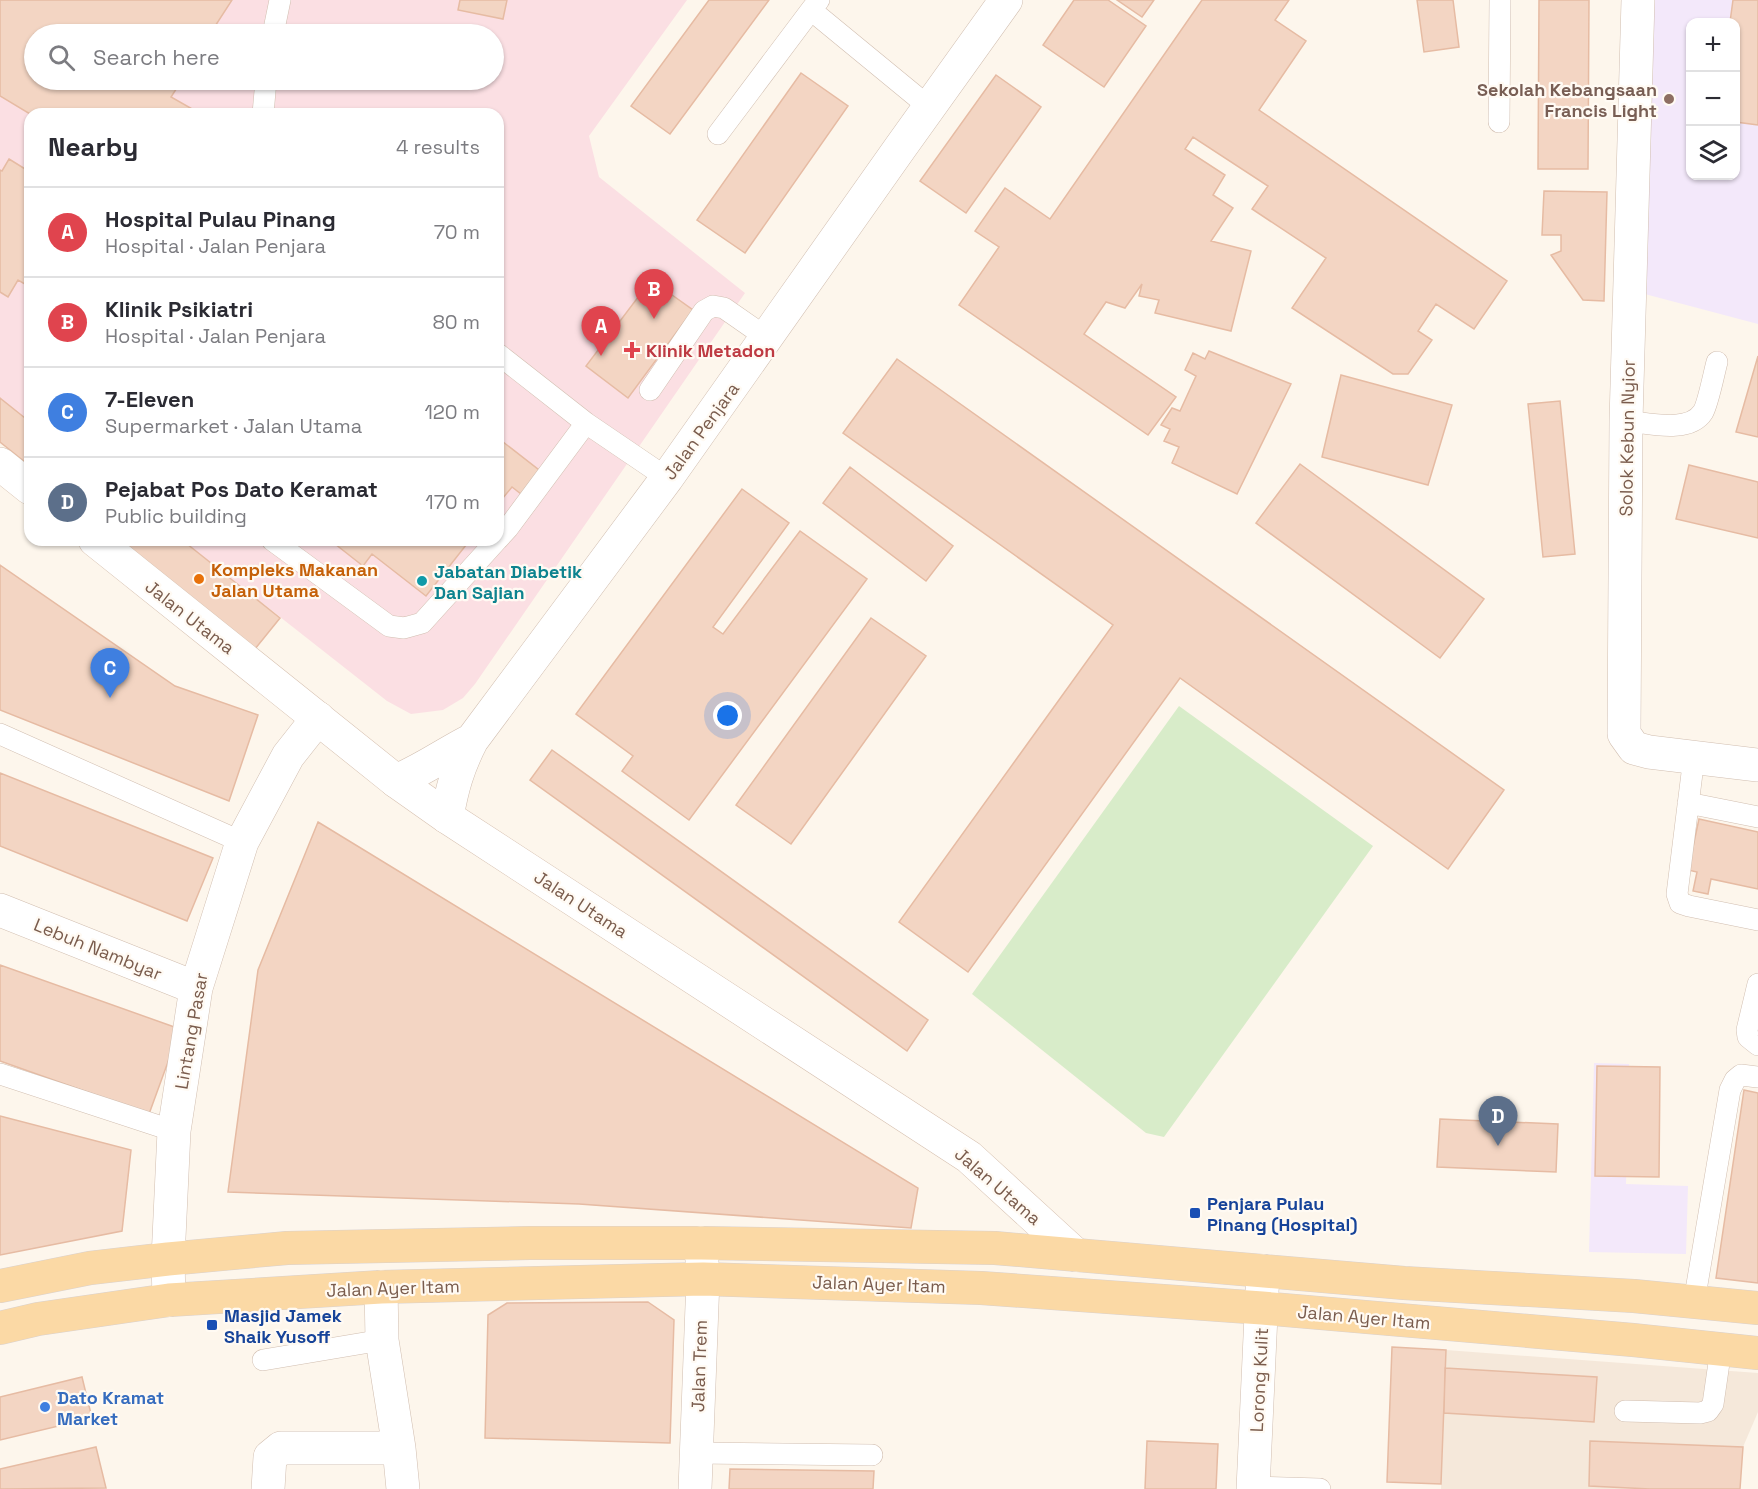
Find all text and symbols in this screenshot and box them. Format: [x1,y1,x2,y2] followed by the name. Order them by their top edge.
[1686,18,1740,180] map controls
[1686,18,1740,72] button: +
[24,24,504,90] search box
[45,41,78,74] icon: search
[93,43,220,71] text: Search here
[1686,72,1740,126] button: −
[1477,78,1657,122] place label: Sekolah Kebangsaan Francis Light
[1662,92,1676,106] marker: Sekolah Kebangsaan Francis Light
[1686,126,1740,180] button: layers
[48,130,138,164] text: Nearby
[396,134,480,160] text: 4 results
[105,205,336,233] text: Hospital Pulau Pinang
[61,219,74,245] text: A
[434,219,480,245] text: 70 m
[105,233,326,259] text: Hospital · Jalan Penjara
[634,270,674,319] pin: B
[105,295,253,323] text: Klinik Psikiatri
[582,306,620,356] pin: A
[61,309,74,335] text: B
[432,309,480,335] text: 80 m
[105,323,326,349] text: Hospital · Jalan Penjara
[646,339,775,362] place label: Klinik Metadon
[623,341,641,359] marker: Klinik Metadon
[1614,359,1640,517] street label: Solok Kebun Nyior
[658,378,744,484] street label: Jalan Penjara
[105,385,194,413] text: 7-Eleven
[61,399,74,425] text: C
[424,399,480,425] text: 120 m
[105,413,362,439] text: Supermarket · Jalan Utama
[105,475,378,503] text: Pejabat Pos Dato Keramat
[61,489,74,515] text: D
[425,489,480,515] text: 170 m
[105,503,247,529] text: Public building
[211,558,378,602] place label: Kompleks Makanan Jalan Utama
[434,560,582,604] place label: Jabatan Diabetik Dan Sajian
[192,572,206,586] marker: Kompleks Makanan Jalan Utama
[415,574,429,588] marker: Jabatan Diabetik Dan Sajian
[141,575,239,659] street label: Jalan Utama
[90,648,130,698] pin: C
[713,701,742,730] your location
[530,865,632,943] street label: Jalan Utama
[31,913,166,985] street label: Lebuh Nambyar
[169,971,213,1091] street label: Lintang Pasar
[1478,1096,1518,1146] pin: D
[950,1142,1046,1230] street label: Jalan Utama
[1207,1192,1357,1236] place label: Penjara Pulau Pinang (Hospital)
[1188,1206,1202,1220] marker: Penjara Pulau Pinang (Hospital)
[812,1270,946,1298] street label: Jalan Ayer Itam
[326,1274,460,1302] street label: Jalan Ayer Itam
[1296,1300,1432,1334] street label: Jalan Ayer Itam
[224,1304,342,1348] place label: Masjid Jamek Shaik Yusoff
[205,1318,219,1332] marker: Masjid Jamek Shaik Yusoff
[686,1319,712,1413] street label: Jalan Trem
[1245,1327,1273,1433] street label: Lorong Kulit
[57,1386,164,1430] place label: Dato Kramat Market
[38,1400,52,1414] marker: Dato Kramat Market

